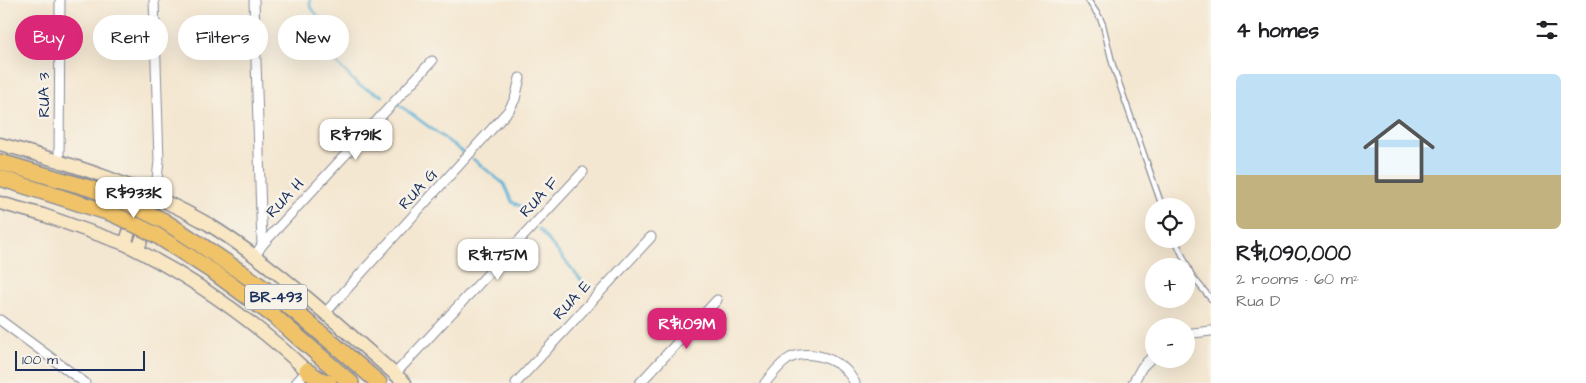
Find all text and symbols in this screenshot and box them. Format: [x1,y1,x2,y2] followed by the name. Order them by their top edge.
[15,15,83,60] chip: Buy
[93,15,168,60] chip: Rent
[178,15,268,60] chip: Filters
[278,15,349,60] chip: New
[1236,16,1319,45] text: 4 homes
[1533,16,1561,44] icon: filters
[33,72,55,118] street label: RUA 3
[1354,106,1444,196] icon: home
[315,119,397,161] pin: R$791K
[331,124,382,146] text: R$791K
[394,164,442,214] street label: RUA G
[515,172,563,222] street label: RUA F
[261,173,309,223] street label: RUA H
[93,176,175,219] pin: R$933K
[106,182,162,204] text: R$933K
[1145,198,1195,368] map controls
[1145,198,1195,248] button: locate
[452,238,544,281] pin: R$1.75M
[1236,239,1351,268] text: R$1,090,000
[468,244,528,266] text: R$1.75M
[1145,258,1195,308] button: +
[1236,268,1359,290] text: 2 rooms · 60 m²
[548,275,596,325] street label: RUA E
[245,284,307,310] road number: BR-493
[1236,290,1280,312] text: Rua D
[641,308,733,350] pin: R$1.09M
[658,313,716,335] text: R$1.09M
[1145,318,1195,368] button: −
[15,348,145,371] scale bar
[22,350,58,370] text: 100 m

